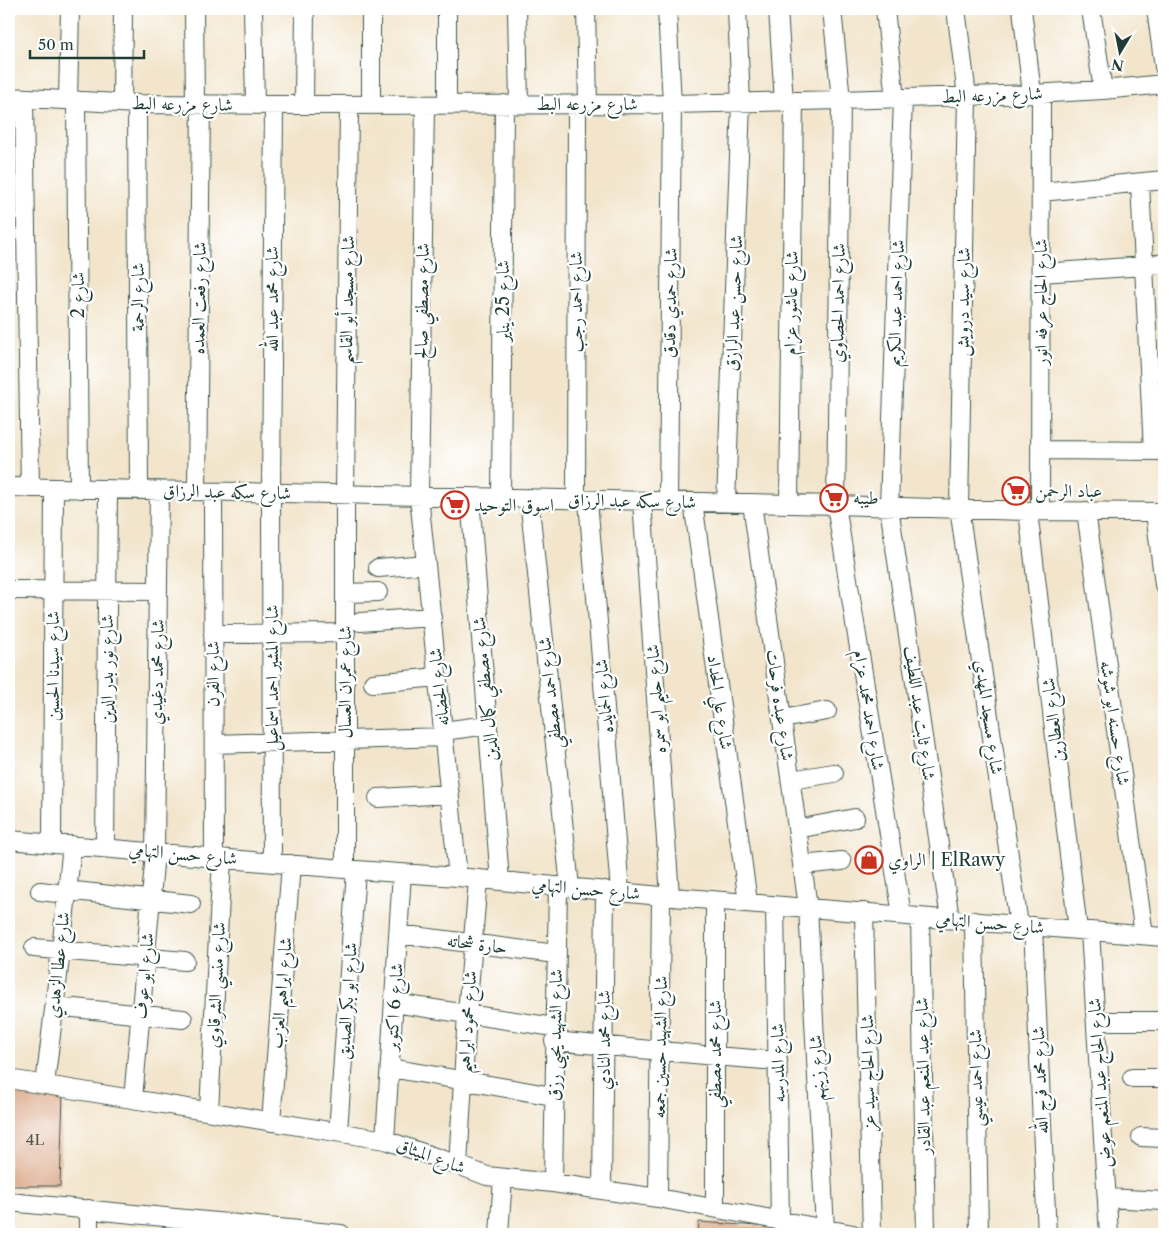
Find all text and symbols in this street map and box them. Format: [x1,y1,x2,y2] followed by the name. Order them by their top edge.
[30,28,144,60] scale bar
[1096,28,1146,78] north arrow
[38,35,74,54] text: 50 m
[1110,55,1125,75] text: N
[941,82,1043,112] street label: شارع مزرعه البط
[131,92,233,120] street label: شارع مزرعه البط
[536,93,638,119] street label: شارع مزرعه البط
[721,234,751,372] street label: شارع حسن عبد الرازق
[333,235,366,365] street label: شارع مسجد أبو القاسم
[883,239,914,367] street label: شارع احمد عبد الكريم
[1030,239,1057,367] street label: شارع الحاج عرفه انور
[187,241,215,355] street label: شارع رفعت العمده
[410,243,441,359] street label: شارع مصطفي صالح
[826,243,854,363] street label: شارع احمد الحصاوي
[258,246,287,352] street label: شارع محمد عبد الله
[951,247,979,357] street label: شارع سيد درويش
[658,248,686,358] street label: شارع حمدي دقدق
[779,250,808,356] street label: شارع عاشور عزام
[565,251,591,353] street label: شارع احمد رجب
[492,260,518,344] street label: شارع 25 يناير
[127,262,153,332] street label: شارع الرحمة
[67,272,93,318] street label: شارع 2
[1001,476,1031,506] supermarket icon: عباد الرحمن
[163,480,291,508] street label: شارع سكه عبد الرزاق
[1035,480,1102,503] place label: عباد الرحمن
[819,483,849,513] supermarket icon: طيبه
[853,487,879,509] place label: طيبه
[568,489,696,517] street label: شارع سكه عبد الرزاق
[440,490,470,520] supermarket icon: اسوق التوحيد
[474,494,554,516] place label: اسوق التوحيد
[261,605,287,751] street label: شارع المشير احمد اسماعيل
[42,611,68,721] street label: شارع سيدنا الحسين
[96,614,122,724] street label: شارع نور بدر الدين
[468,615,509,762] street label: شارع مصطفي كمال الدين
[145,619,173,725] street label: شارع محمد دغيدي
[334,626,360,738] street label: شارع عمران العسال
[533,635,574,750] street label: شارع احمد مصطفي
[202,641,228,707] street label: شارع الفرن
[641,643,678,754] street label: شارع حليم ابو سمره
[896,644,940,782] street label: شارع ثابت عبد اللطيف
[424,646,458,727] street label: شارع الحضانه
[757,648,799,763] street label: شارع عبده فرحات
[844,648,889,773] street label: شارع احمد محمد عزام
[697,653,738,752] street label: شارع علي الحداد
[590,658,622,734] street label: شارع الحمايده
[966,658,1008,776] street label: شارع مسجد المهدي
[1091,659,1135,787] street label: شارع حسنه ابو شوشه
[1037,676,1073,764] street label: شارع العطارين
[127,838,238,874] street label: شارع حسن التهامي
[854,845,884,875] shop icon: الراوي | ElRawy
[888,849,1006,875] place label: الراوي | ElRawy
[530,873,641,909] street label: شارع حسن التهامي
[934,907,1045,943] street label: شارع حسن التهامي
[41,911,79,1020] street label: شارع عطا الزهدي
[202,921,236,1049] street label: شارع منسي الشرقاوي
[446,929,508,959] street label: حارة شحاته
[129,932,163,1021] street label: شارع ابو عوف
[265,936,304,1050] street label: شارع ابراهيم العزب
[332,942,366,1061] street label: شارع ابو بكر الصديق
[380,962,412,1054] street label: شارع 6 اكتوبر
[543,969,571,1101] street label: شارع الشهيد يحيى رزق
[452,970,489,1075] street label: شارع محمود ابراهيم
[648,975,676,1119] street label: شارع الشهيد حسين جمعه
[593,990,619,1090] street label: شارع محمد النادي
[911,997,941,1157] street label: شارع عبد المنعم عبد القادر
[1083,997,1123,1169] street label: شارع الحاج عبد المنعم عوض
[704,1000,733,1108] street label: شارع محمد مصطفي
[856,1014,885,1132] street label: شارع الحاج سيد عز
[766,1023,794,1103] street label: شارع المدرسه
[1024,1026,1058,1134] street label: شارع محمد فرج الله
[964,1029,994,1127] street label: شارع احمد عيسي
[804,1034,836,1102] street label: شارع زينهم
[26,1130,44,1149] house number: 4L
[392,1133,468,1182] street label: شارع الميثاق

